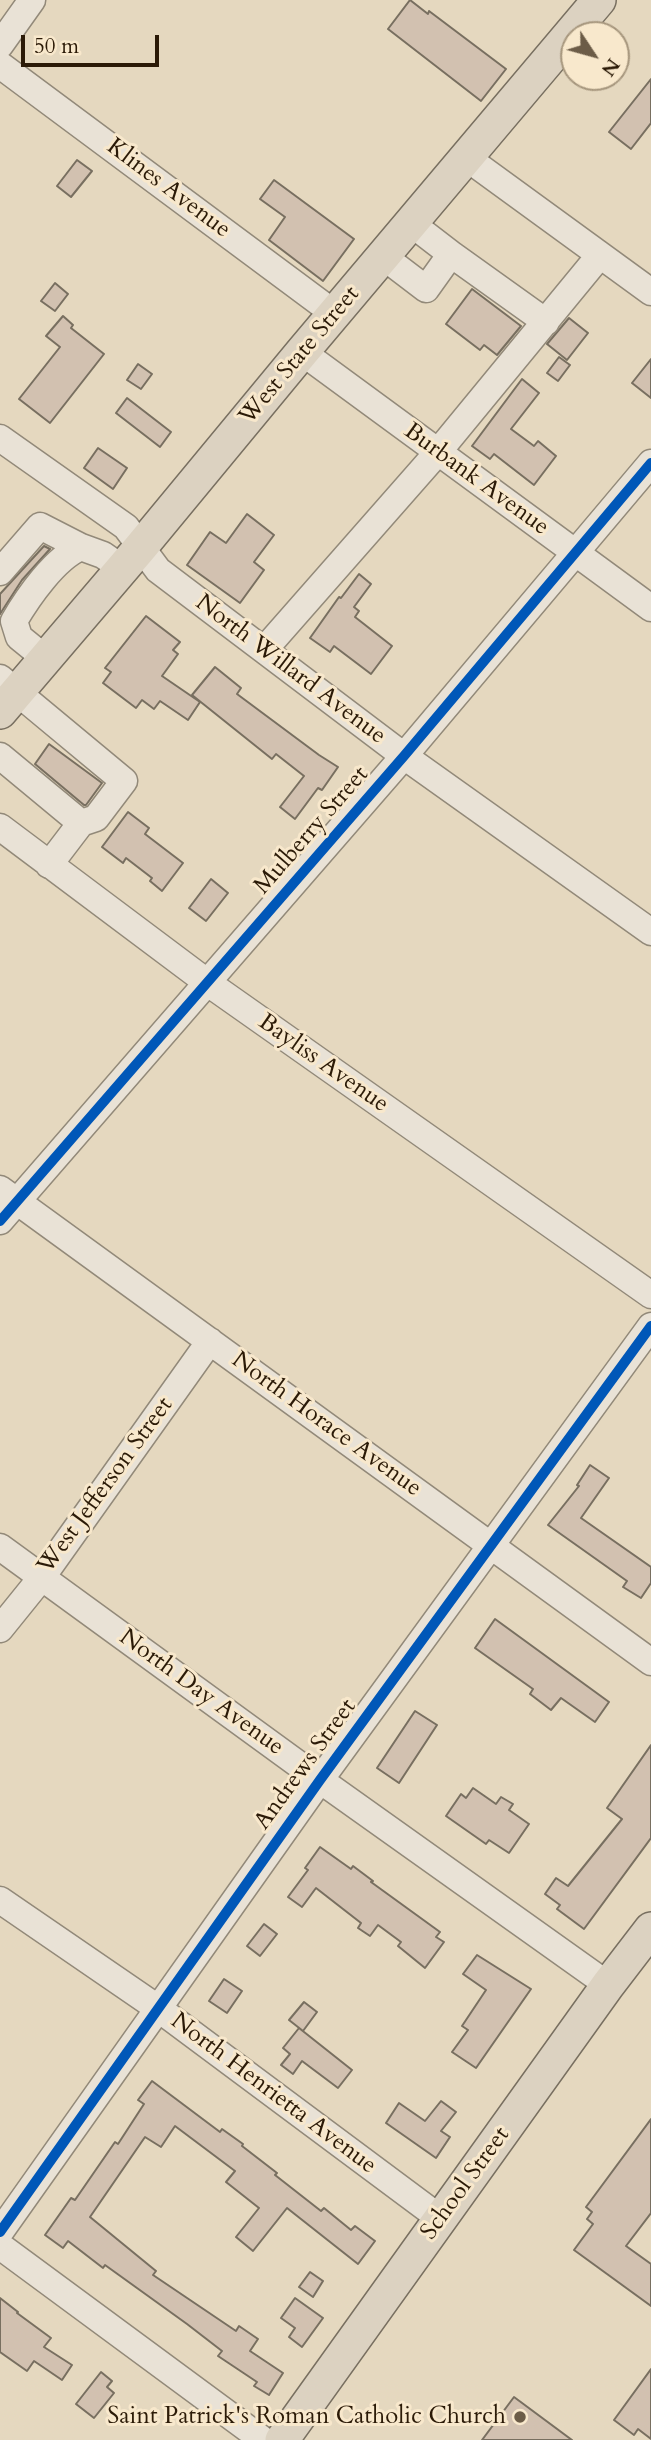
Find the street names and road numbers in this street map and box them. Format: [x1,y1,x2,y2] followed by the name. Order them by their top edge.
[100,133,236,245] street label: Klines Avenue
[234,281,366,431] street label: West State Street
[398,418,554,542] street label: Burbank Avenue
[189,589,391,751] street label: North Willard Avenue
[249,761,375,901] street label: Mulberry Street
[252,1008,394,1120] street label: Bayliss Avenue
[225,1346,427,1504] street label: North Horace Avenue
[32,1392,180,1580] street label: West Jefferson Street
[113,1624,289,1762] street label: North Day Avenue
[249,1694,363,1836] street label: Andrews Street
[164,2007,382,2181] street label: North Henrietta Avenue
[415,2122,517,2246] street label: School Street

